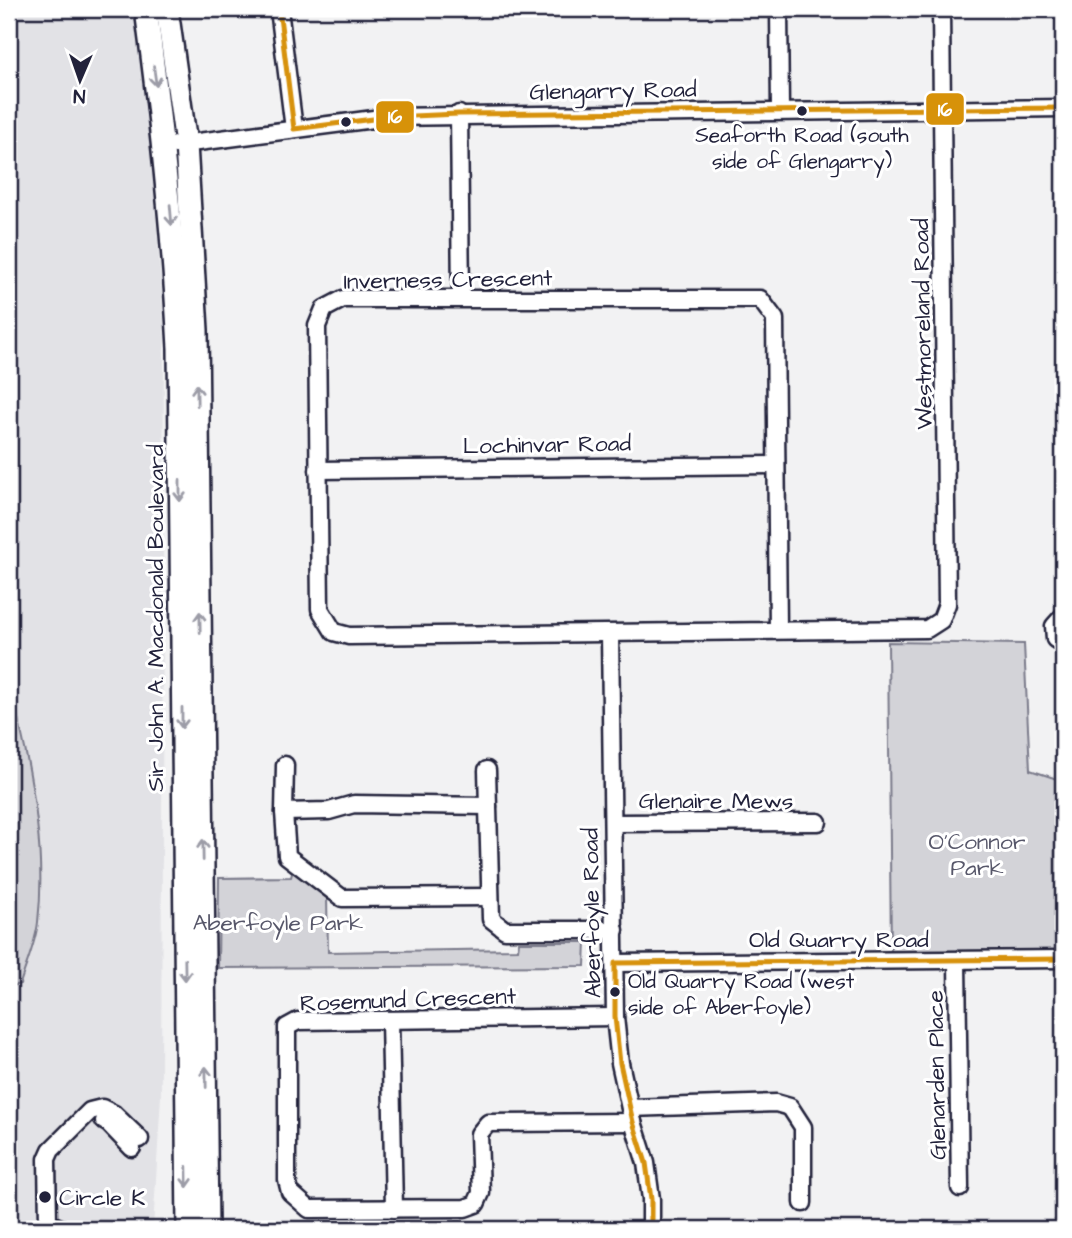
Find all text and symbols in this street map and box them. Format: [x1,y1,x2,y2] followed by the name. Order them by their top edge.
[46,46,116,116] north arrow
[149,65,162,87] one-way arrow
[529,74,697,109] street label: Glengarry Road
[73,82,86,109] text: N
[925,92,965,126] line badge: 16
[938,97,952,124] text: 16
[375,100,415,134] line badge: 16
[388,104,402,131] text: 16
[795,104,809,118] marker: Seaforth Road (south side of Glengarry)
[339,115,353,129] unlabelled marker
[695,121,909,178] place label: Seaforth Road (south side of Glengarry)
[165,203,178,225] one-way arrow
[905,218,941,430] street label: Westmoreland Road
[343,262,554,298] street label: Inverness Crescent
[191,384,204,407] one-way arrow
[463,428,632,462] street label: Lochinvar Road
[140,444,172,792] street label: Sir John A. Macdonald Boulevard
[174,479,187,502] one-way arrow
[193,611,207,634] one-way arrow
[175,707,189,730] one-way arrow
[639,785,793,817] street label: Glenaire Mews
[929,826,1026,884] park label: O'Connor Park
[575,827,610,998] street label: Aberfoyle Road
[196,839,210,862] one-way arrow
[193,907,363,940] park label: Aberfoyle Park
[749,924,929,957] street label: Old Quarry Road
[178,959,191,982] one-way arrow
[628,967,855,1024] place label: Old Quarry Road (west side of Aberfoyle)
[299,980,517,1020] street label: Rosemund Crescent
[608,985,622,999] marker: Old Quarry Road (west side of Aberfoyle)
[920,990,954,1160] street label: Glenarden Place
[199,1066,212,1089] one-way arrow
[181,1165,194,1188] one-way arrow
[59,1182,145,1214] place label: Circle K
[37,1189,53,1205] marker: Circle K

